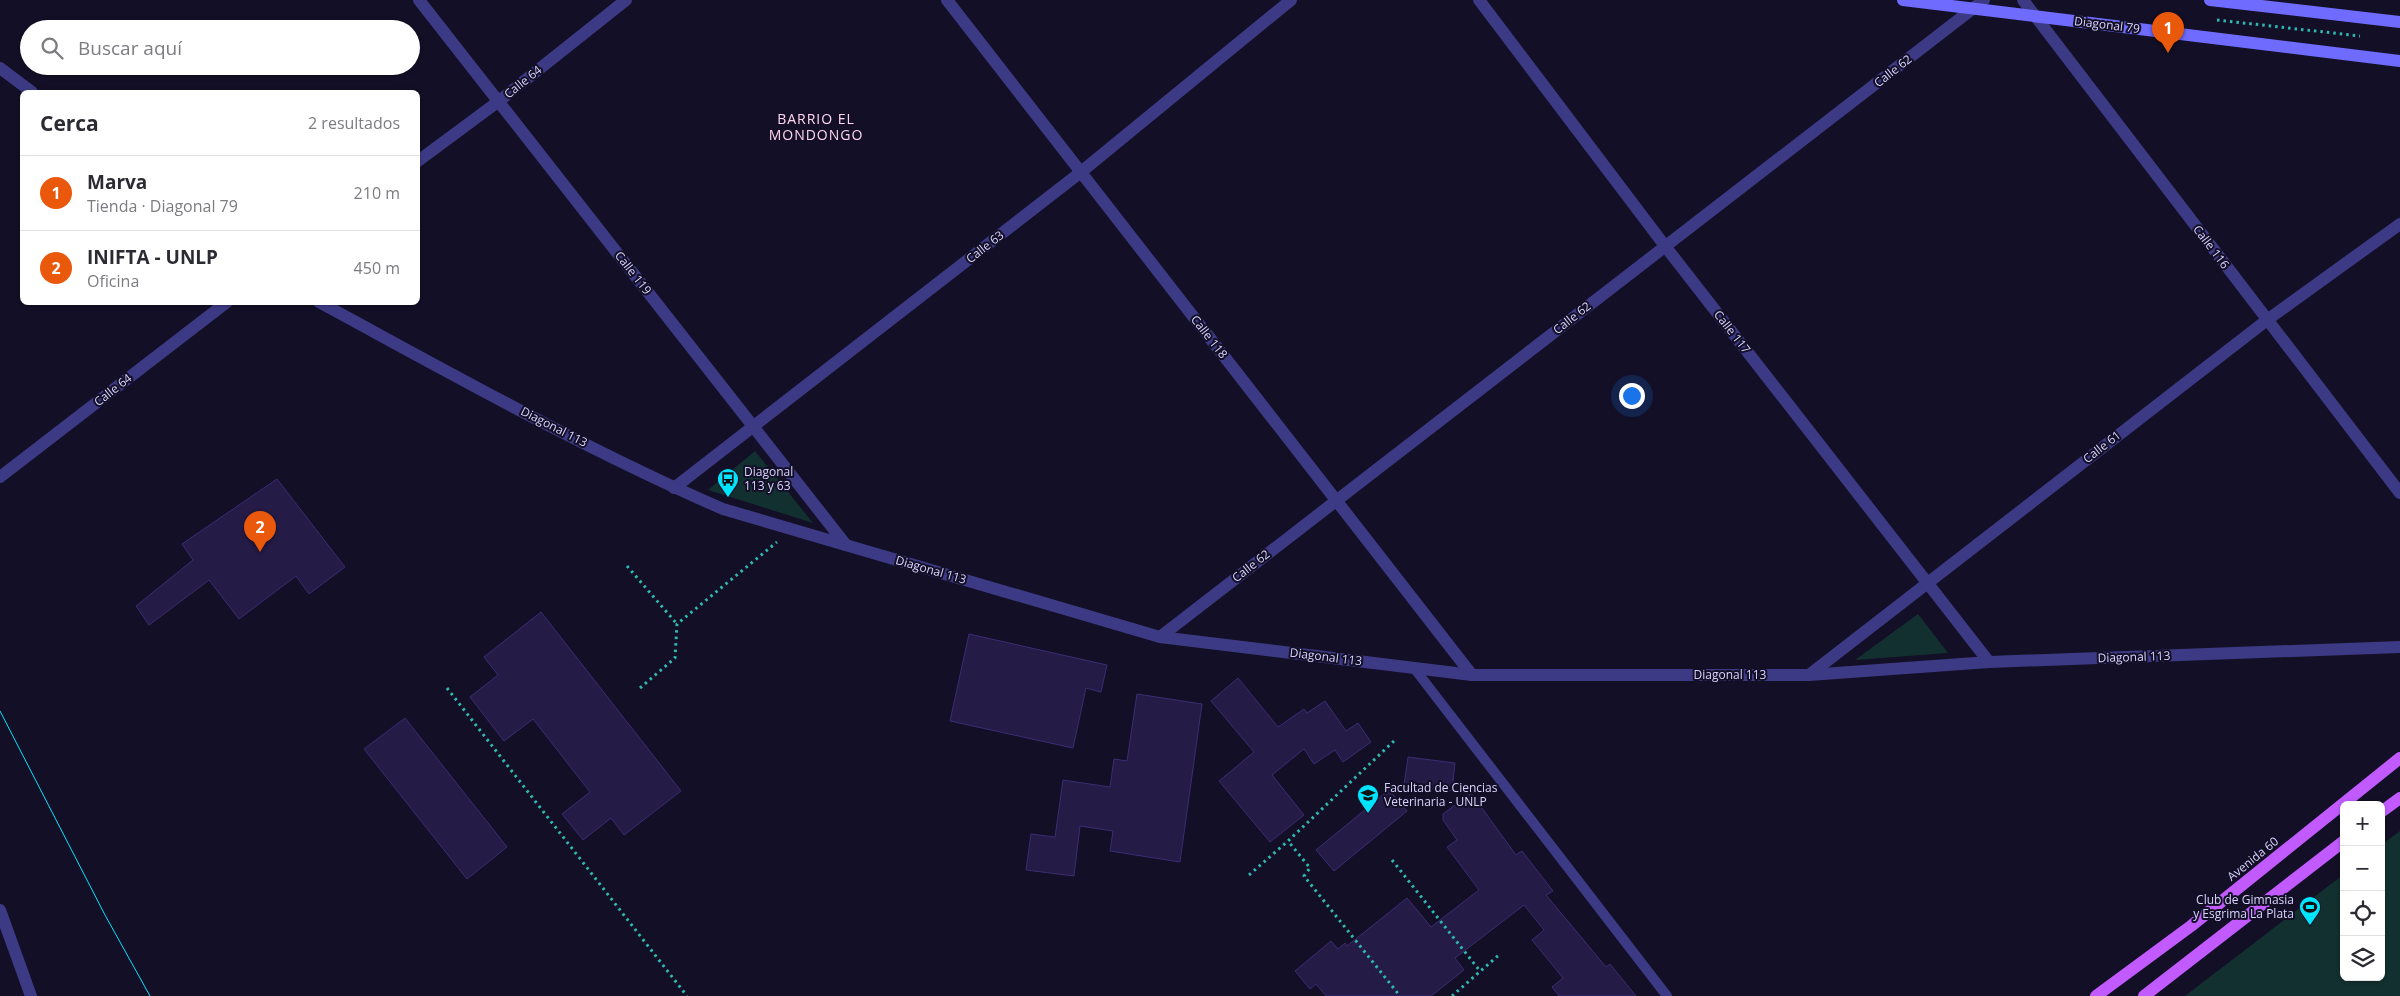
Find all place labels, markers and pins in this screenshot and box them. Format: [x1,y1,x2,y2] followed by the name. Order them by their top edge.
[2152,12,2184,53] pin: 1
[744,463,793,494] place label: Diagonal 113 y 63
[716,467,740,498] bus stop icon: Diagonal 113 y 63
[244,511,276,552] pin: 2
[1384,779,1498,810] place label: Facultad de Ciencias Veterinaria - UNLP
[1356,783,1380,814] school or university icon: Facultad de Ciencias Veterinaria - UNLP
[2193,891,2294,922] place label: Club de Gimnasia y Esgrima La Plata
[2298,895,2322,926] sports icon: Club de Gimnasia y Esgrima La Plata

